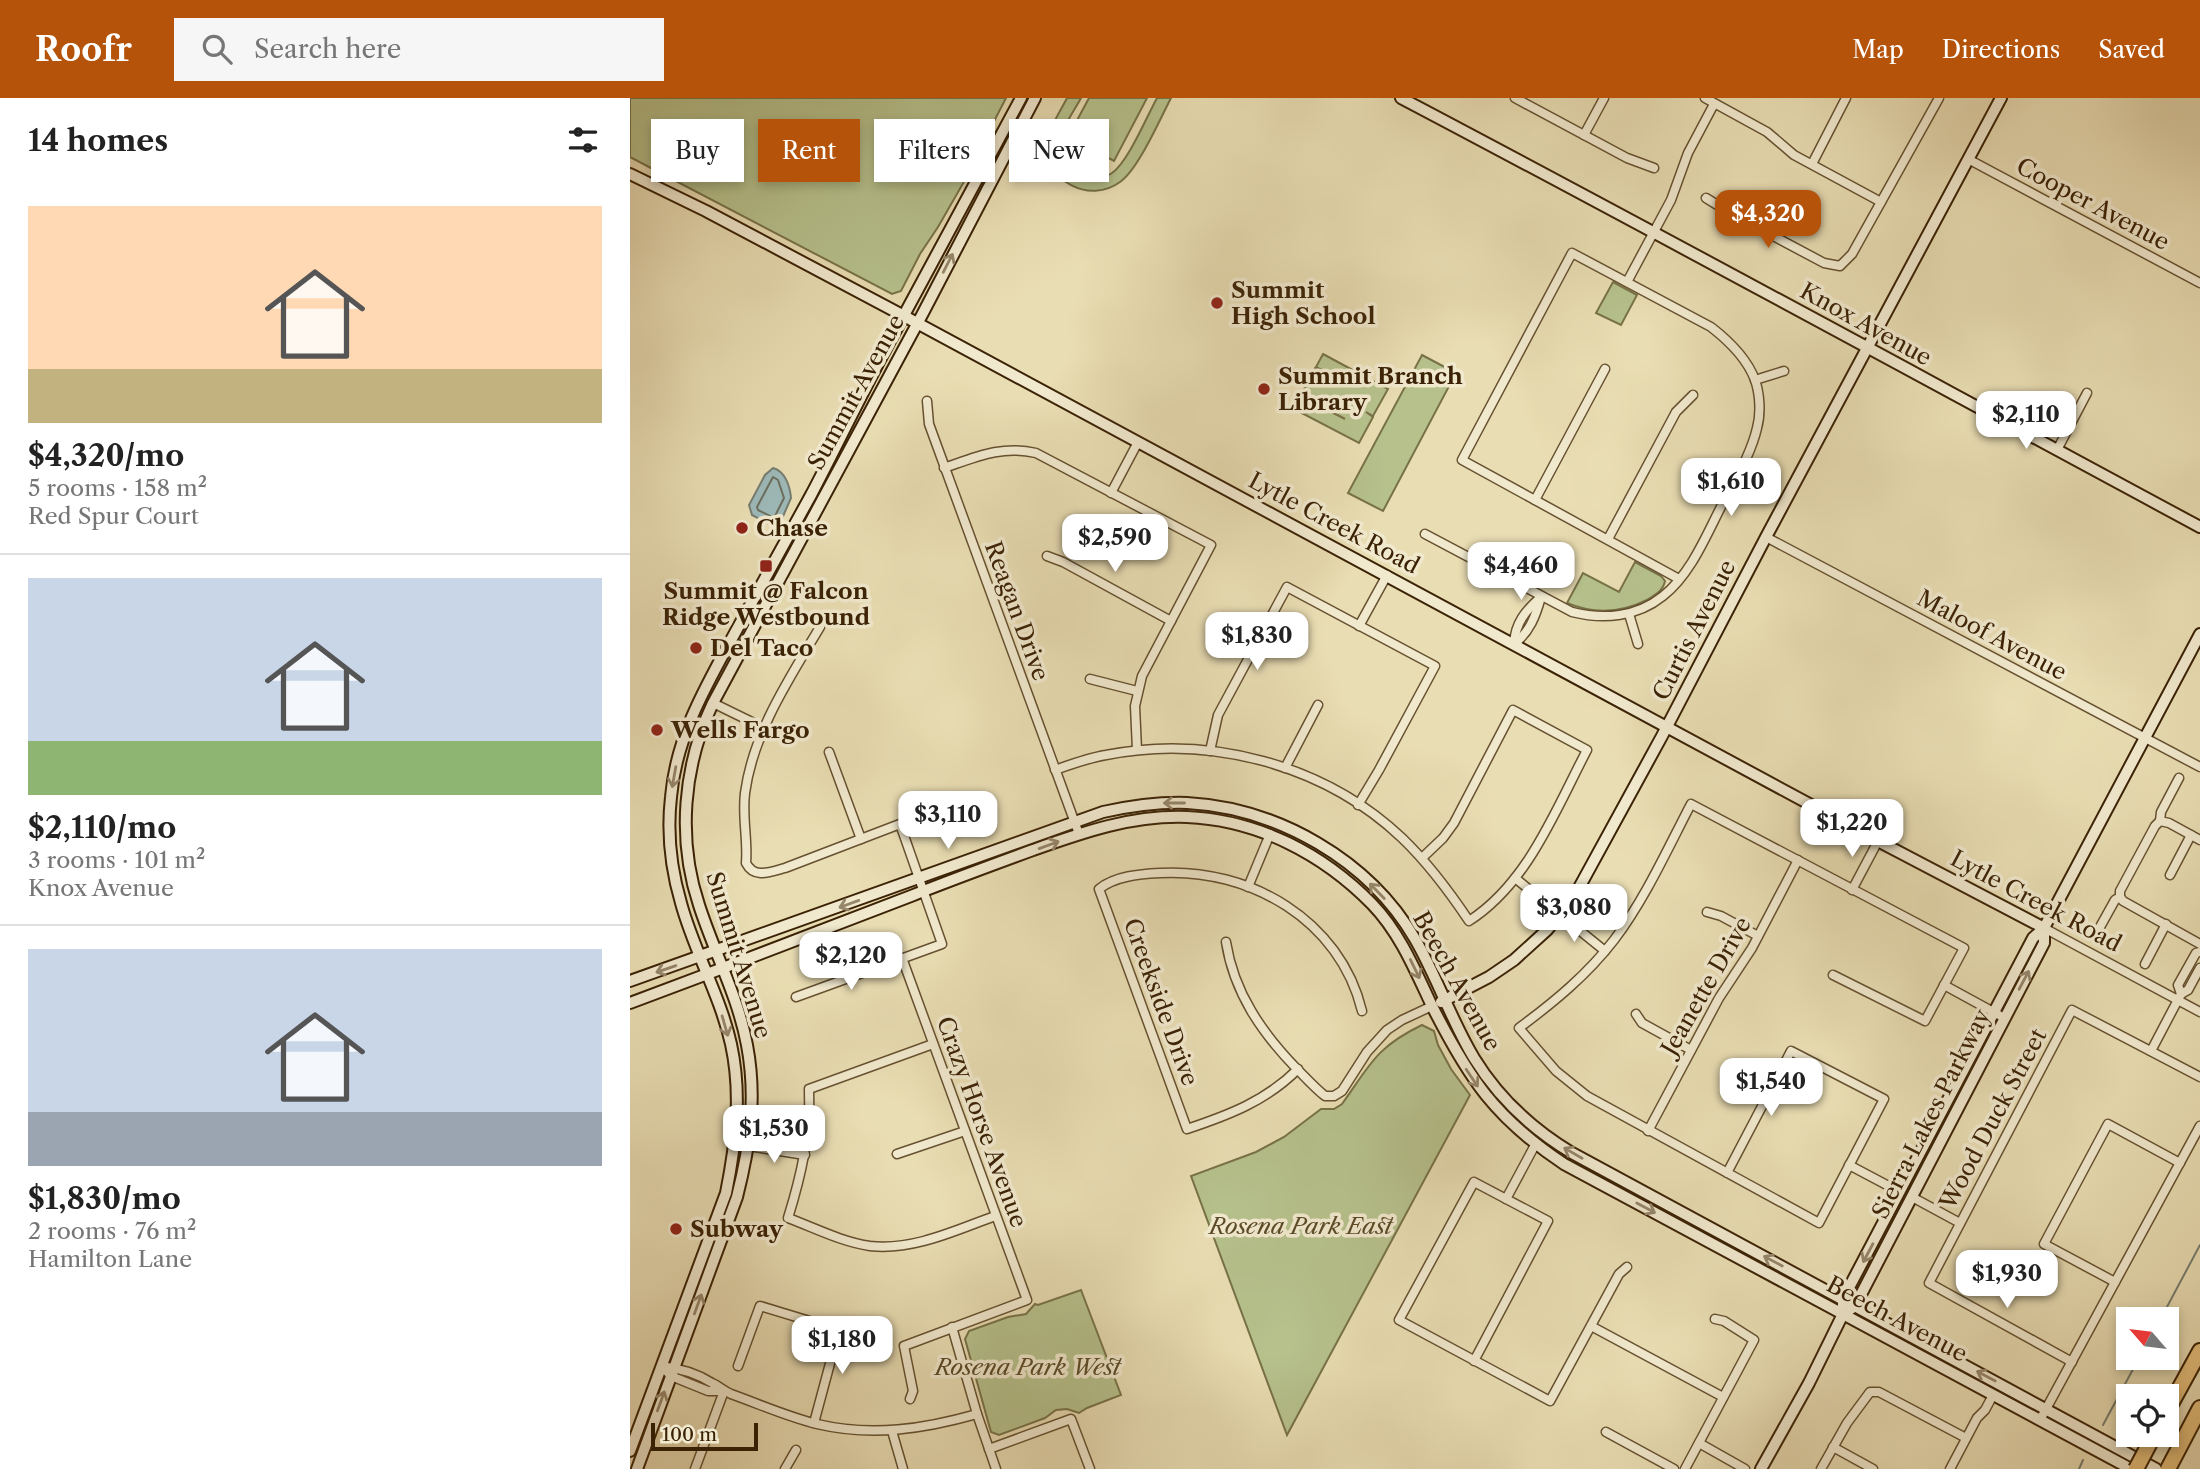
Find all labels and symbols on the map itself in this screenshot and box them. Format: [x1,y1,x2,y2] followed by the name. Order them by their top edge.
[2012,152,2174,256] street label: Cooper Avenue
[1711,190,1825,250] pin: $4,320
[942,253,956,274] one-way arrow
[1231,276,1376,330] place label: Summit High School
[1795,276,1937,372] street label: Knox Avenue
[1209,295,1225,311] marker: Summit High School
[802,310,910,474] street label: Summit Avenue
[1278,362,1463,416] place label: Summit Branch Library
[1256,381,1272,397] marker: Summit Branch Library
[1969,392,2083,451] pin: $2,110
[1674,458,1788,518] pin: $1,610
[1244,466,1424,580] street label: Lytle Creek Road
[756,514,828,542] place label: Chase
[1058,514,1172,574] pin: $2,590
[734,520,750,536] marker: Chase
[979,538,1055,684] street label: Reagan Drive
[1464,542,1578,602] pin: $4,460
[1647,555,1741,705] street label: Curtis Avenue
[758,558,774,574] marker: Summit @ Falcon Ridge Westbound
[662,577,871,631] place label: Summit @ Falcon Ridge Westbound
[1912,584,2072,686] street label: Maloof Avenue
[1200,612,1314,672] pin: $1,830
[710,634,814,662] place label: Del Taco
[688,640,704,656] marker: Del Taco
[670,716,810,744] place label: Wells Fargo
[649,722,665,738] marker: Wells Fargo
[667,765,680,788] one-way arrow
[891,792,1005,851] pin: $3,110
[1162,796,1185,810] one-way arrow
[1795,800,1909,859] pin: $1,220
[1038,837,1060,850] one-way arrow
[1946,844,2126,958] street label: Lytle Creek Road
[700,868,778,1042] street label: Summit Avenue
[1368,882,1385,899] one-way arrow
[1517,884,1631,944] pin: $3,080
[838,899,860,911] one-way arrow
[1407,906,1507,1056] street label: Beech Avenue
[1654,912,1757,1063] street label: Jeanette Drive
[1118,915,1204,1089] street label: Creekside Drive
[794,932,908,992] pin: $2,120
[1408,958,1422,979] one-way arrow
[655,964,677,976] one-way arrow
[2018,971,2032,991] one-way arrow
[1866,1004,1996,1224] street label: Sierra Lakes Parkway
[931,1013,1033,1231] street label: Crazy Horse Avenue
[720,1014,733,1036] one-way arrow
[1933,1024,2052,1215] street label: Wood Duck Street
[1714,1058,1828,1118] pin: $1,540
[1465,1068,1479,1087] one-way arrow
[717,1105,831,1165] pin: $1,530
[1563,1146,1583,1160] one-way arrow
[1635,1202,1656,1215] one-way arrow
[1207,1212,1394,1240] park label: Rosena Park East
[690,1215,784,1243] place label: Subway
[668,1221,684,1237] marker: Subway
[1860,1242,1874,1263] one-way arrow
[1950,1250,2064,1310] pin: $1,930
[1763,1254,1784,1268] one-way arrow
[1822,1270,1972,1368] street label: Beech Avenue
[692,1293,705,1315] one-way arrow
[2116,1307,2179,1370] north arrow
[785,1316,899,1376] pin: $1,180
[933,1353,1123,1381] park label: Rosena Park West
[1976,1369,1997,1383] one-way arrow
[656,1391,669,1413] one-way arrow
[651,1420,758,1452] scale bar

